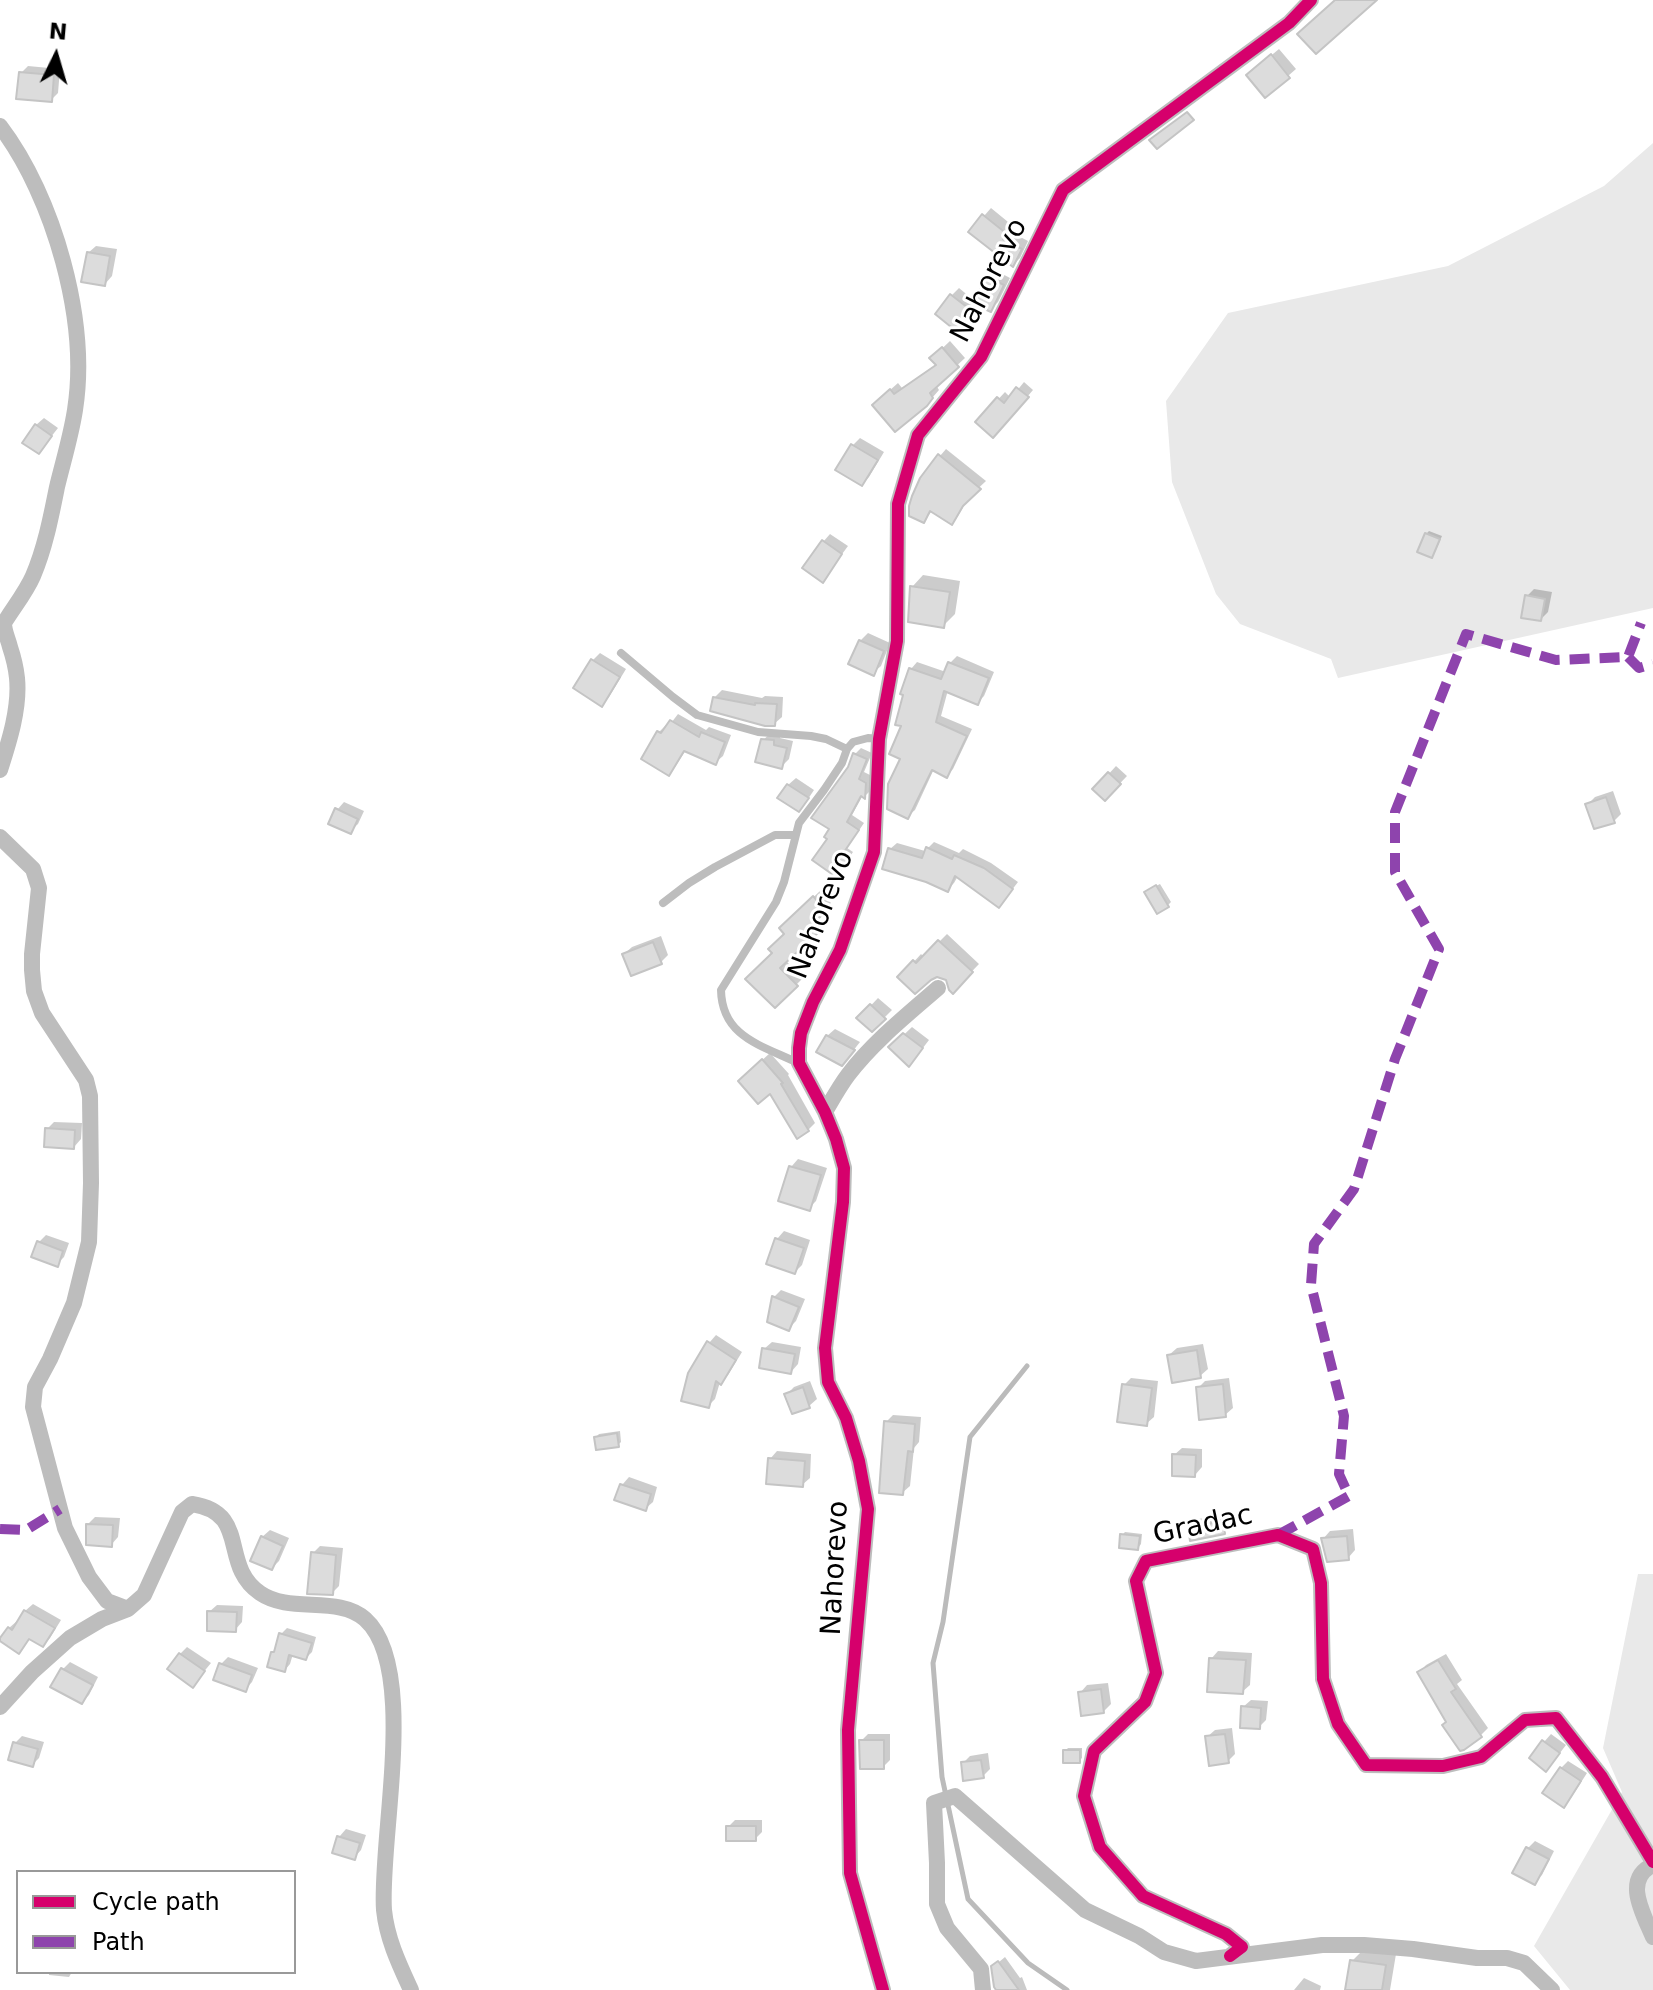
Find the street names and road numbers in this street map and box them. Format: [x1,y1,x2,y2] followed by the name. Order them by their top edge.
[944,213,1036,349] street label: Nahorevo
[782,846,862,984] street label: Nahorevo
[1150,1499,1256,1553] street label: Gradac
[816,1500,856,1636] street label: Nahorevo

